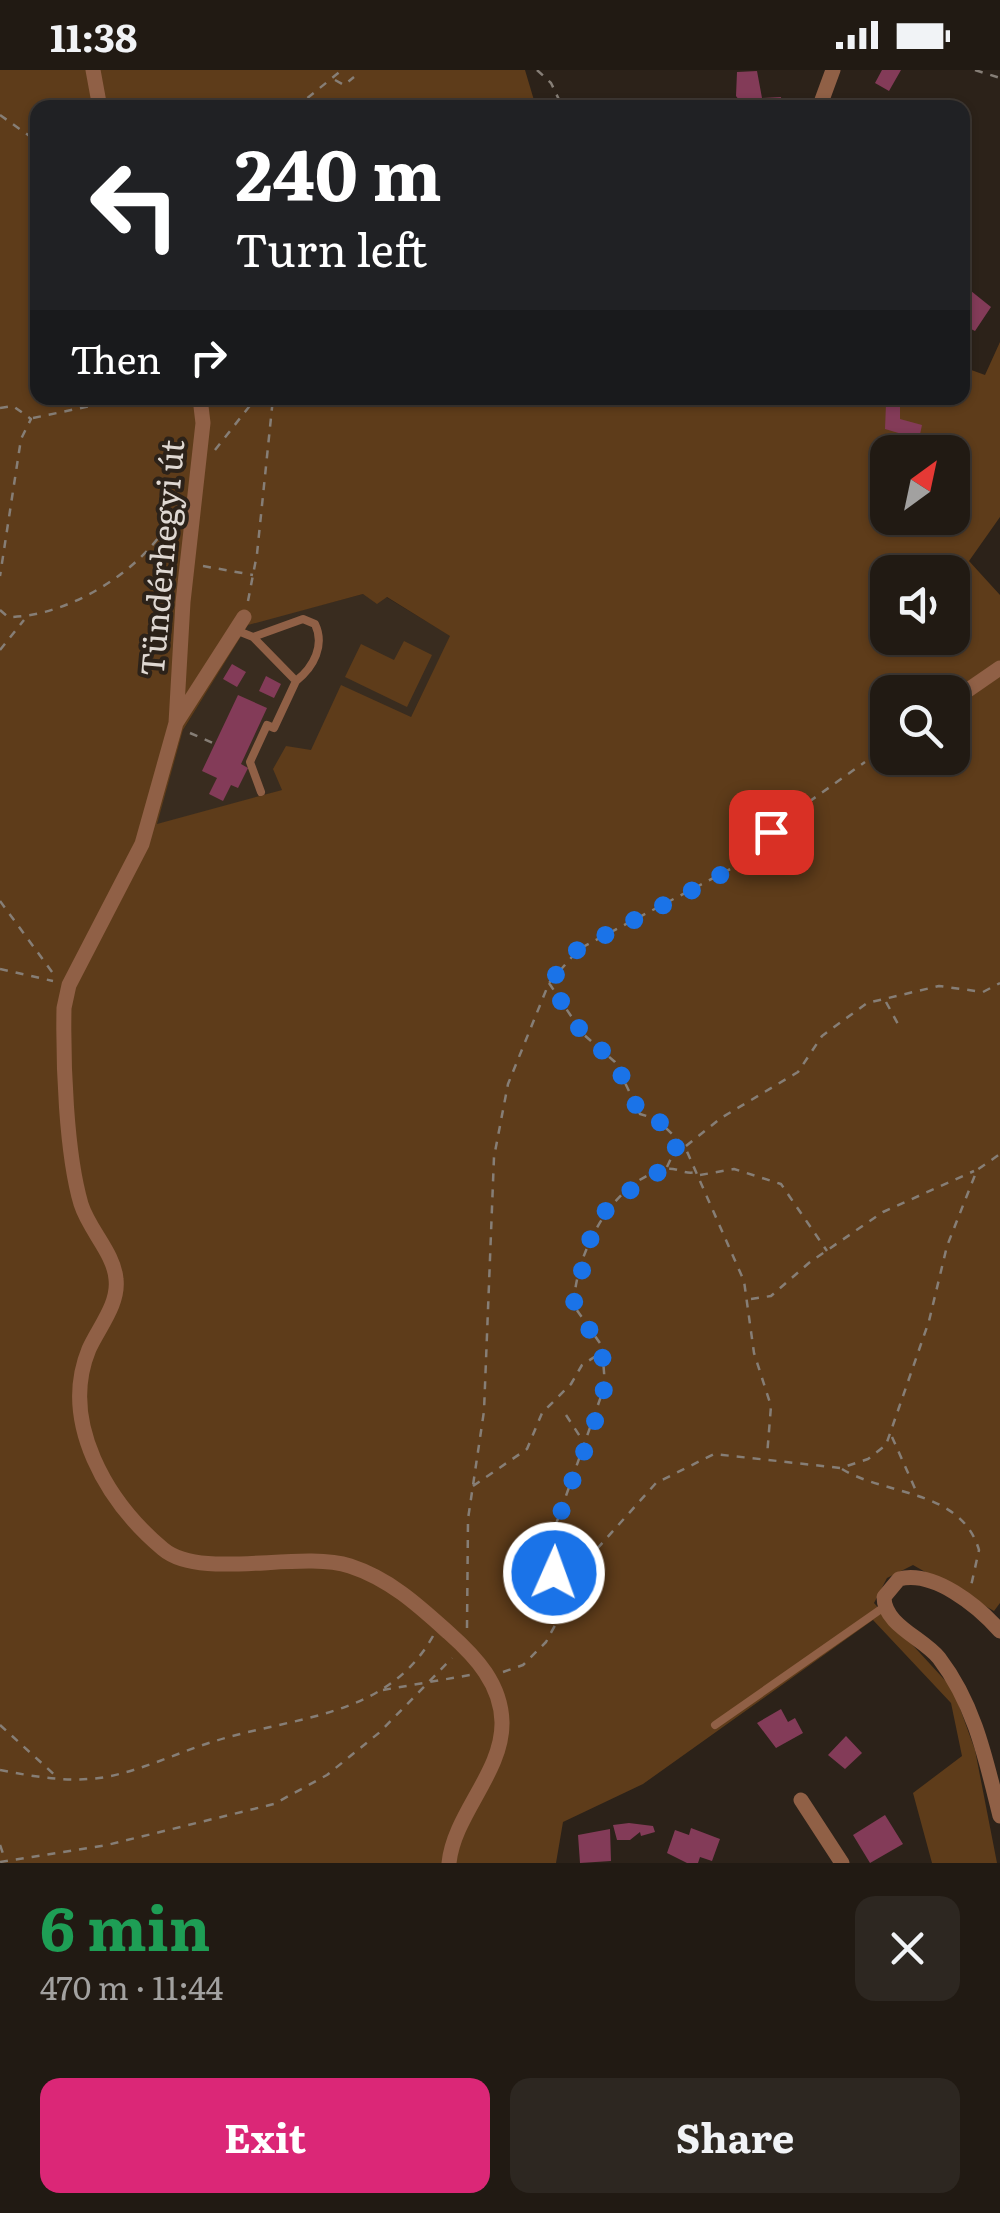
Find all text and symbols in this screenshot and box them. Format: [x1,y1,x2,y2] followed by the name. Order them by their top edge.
[50,7,137,64] text: 11:38
[235,119,442,223] text: 240 m
[70,140,200,270] icon: left
[235,214,427,281] text: Turn left
[70,329,161,386] text: Then
[181,330,236,385] icon: right
[870,435,970,535] north arrow
[870,435,970,775] map controls
[126,437,194,678] street label: Tündérhegyi út
[870,555,970,655] button: sound
[870,675,970,775] button: search
[729,790,814,875] pin
[744,805,799,860] icon: arrive
[502,1521,606,1625] position arrow
[40,1880,210,1969] text: 6 min
[855,1896,960,2001] button: close
[40,1962,223,2010] text: 470 m · 11:44
[40,2078,490,2193] button: Exit
[510,2078,960,2193] button: Share

